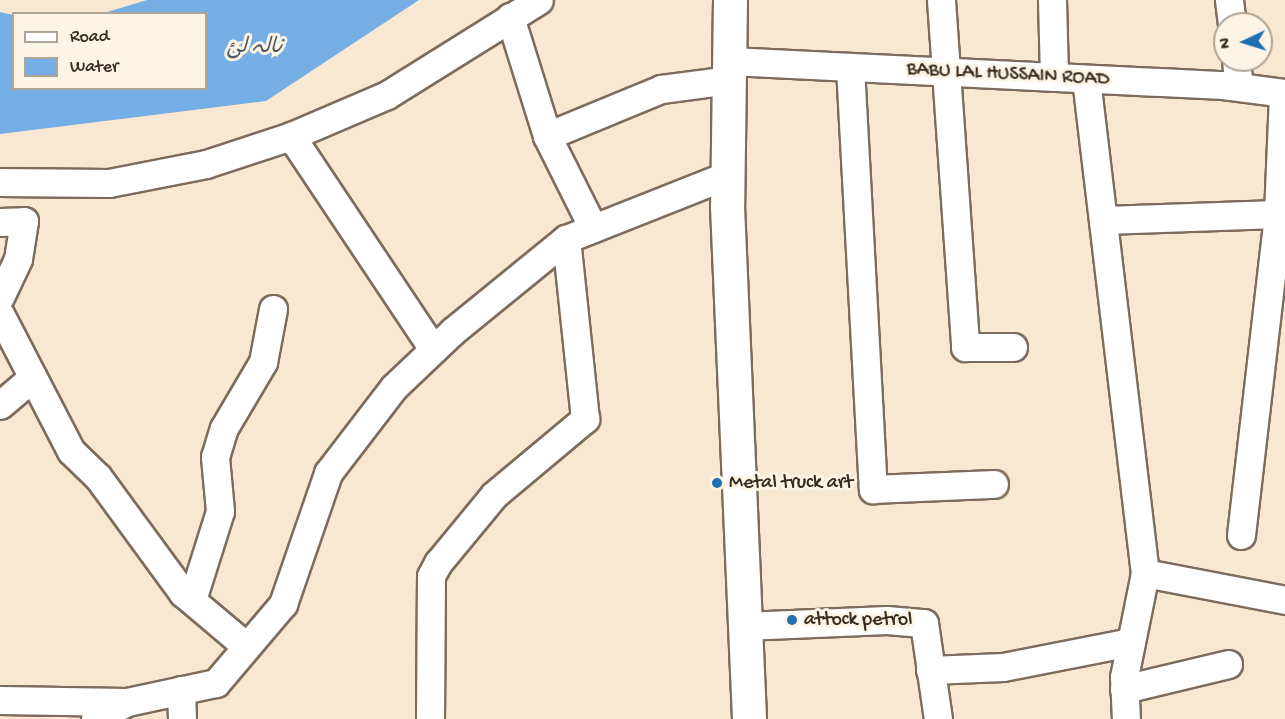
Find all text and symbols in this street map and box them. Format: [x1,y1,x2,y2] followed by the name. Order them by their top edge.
[12,12,207,90] legend
[1213,12,1273,72] north arrow
[70,27,109,48] text: Road
[226,36,284,62] water label: نالہ لئ
[1217,37,1236,49] text: N
[70,57,118,78] text: Water
[906,58,1110,92] street label: BABU LAL HUSSAIN ROAD
[729,471,853,495] place label: Metal truck art
[710,476,724,490] marker: Metal truck art
[804,608,912,632] place label: attock petrol
[785,613,799,627] marker: attock petrol

